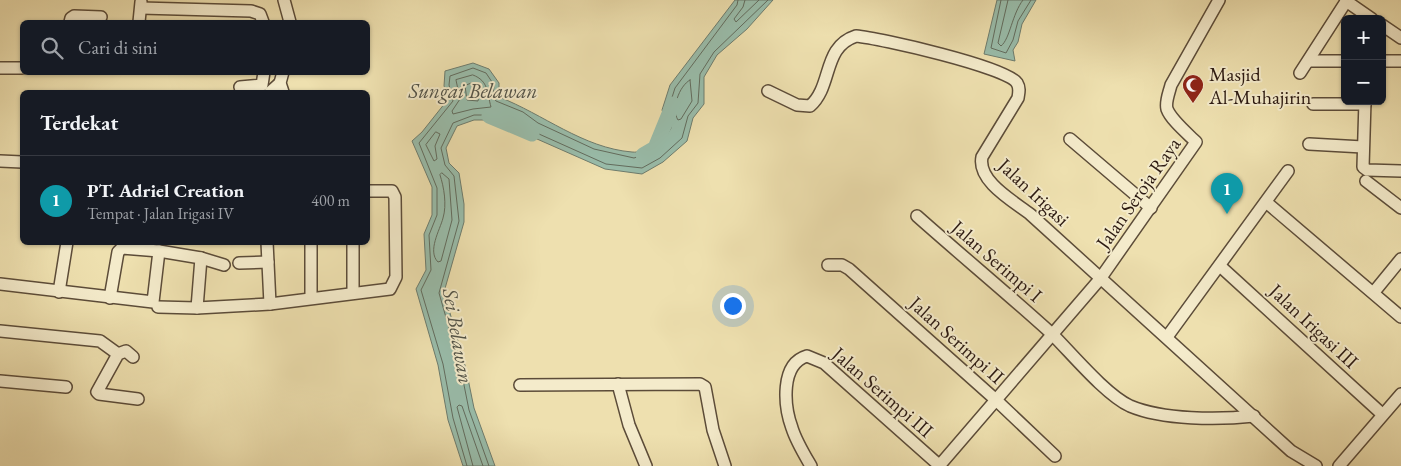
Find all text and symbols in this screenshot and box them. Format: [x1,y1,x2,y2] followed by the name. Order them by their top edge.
[1341,15,1386,105] map controls
[1341,15,1386,60] button: +
[20,20,370,75] search box
[38,34,66,62] icon: search
[78,35,157,60] text: Cari di sini
[1341,60,1386,105] button: −
[1208,61,1312,110] place label: Masjid Al-Muhajirin
[1181,73,1205,104] mosque icon: Masjid Al-Muhajirin
[408,77,537,104] water label: Sungai Belawan
[40,109,118,136] text: Terdekat
[1089,132,1186,256] street label: Jalan Seroja Raya
[991,151,1075,232] street label: Jalan Irigasi
[1211,173,1243,214] pin: 1
[87,178,244,203] text: PT. Adriel Creation
[52,190,60,211] text: 1
[311,190,350,211] text: 400 m
[87,203,234,224] text: Tempat · Jalan Irigasi IV
[945,213,1048,308] street label: Jalan Serimpi I
[1262,277,1364,374] street label: Jalan Irigasi III
[437,285,480,386] water label: Sei Belawan
[903,289,1010,390] street label: Jalan Serimpi II
[720,293,746,319] your location
[825,340,939,443] street label: Jalan Serimpi III

